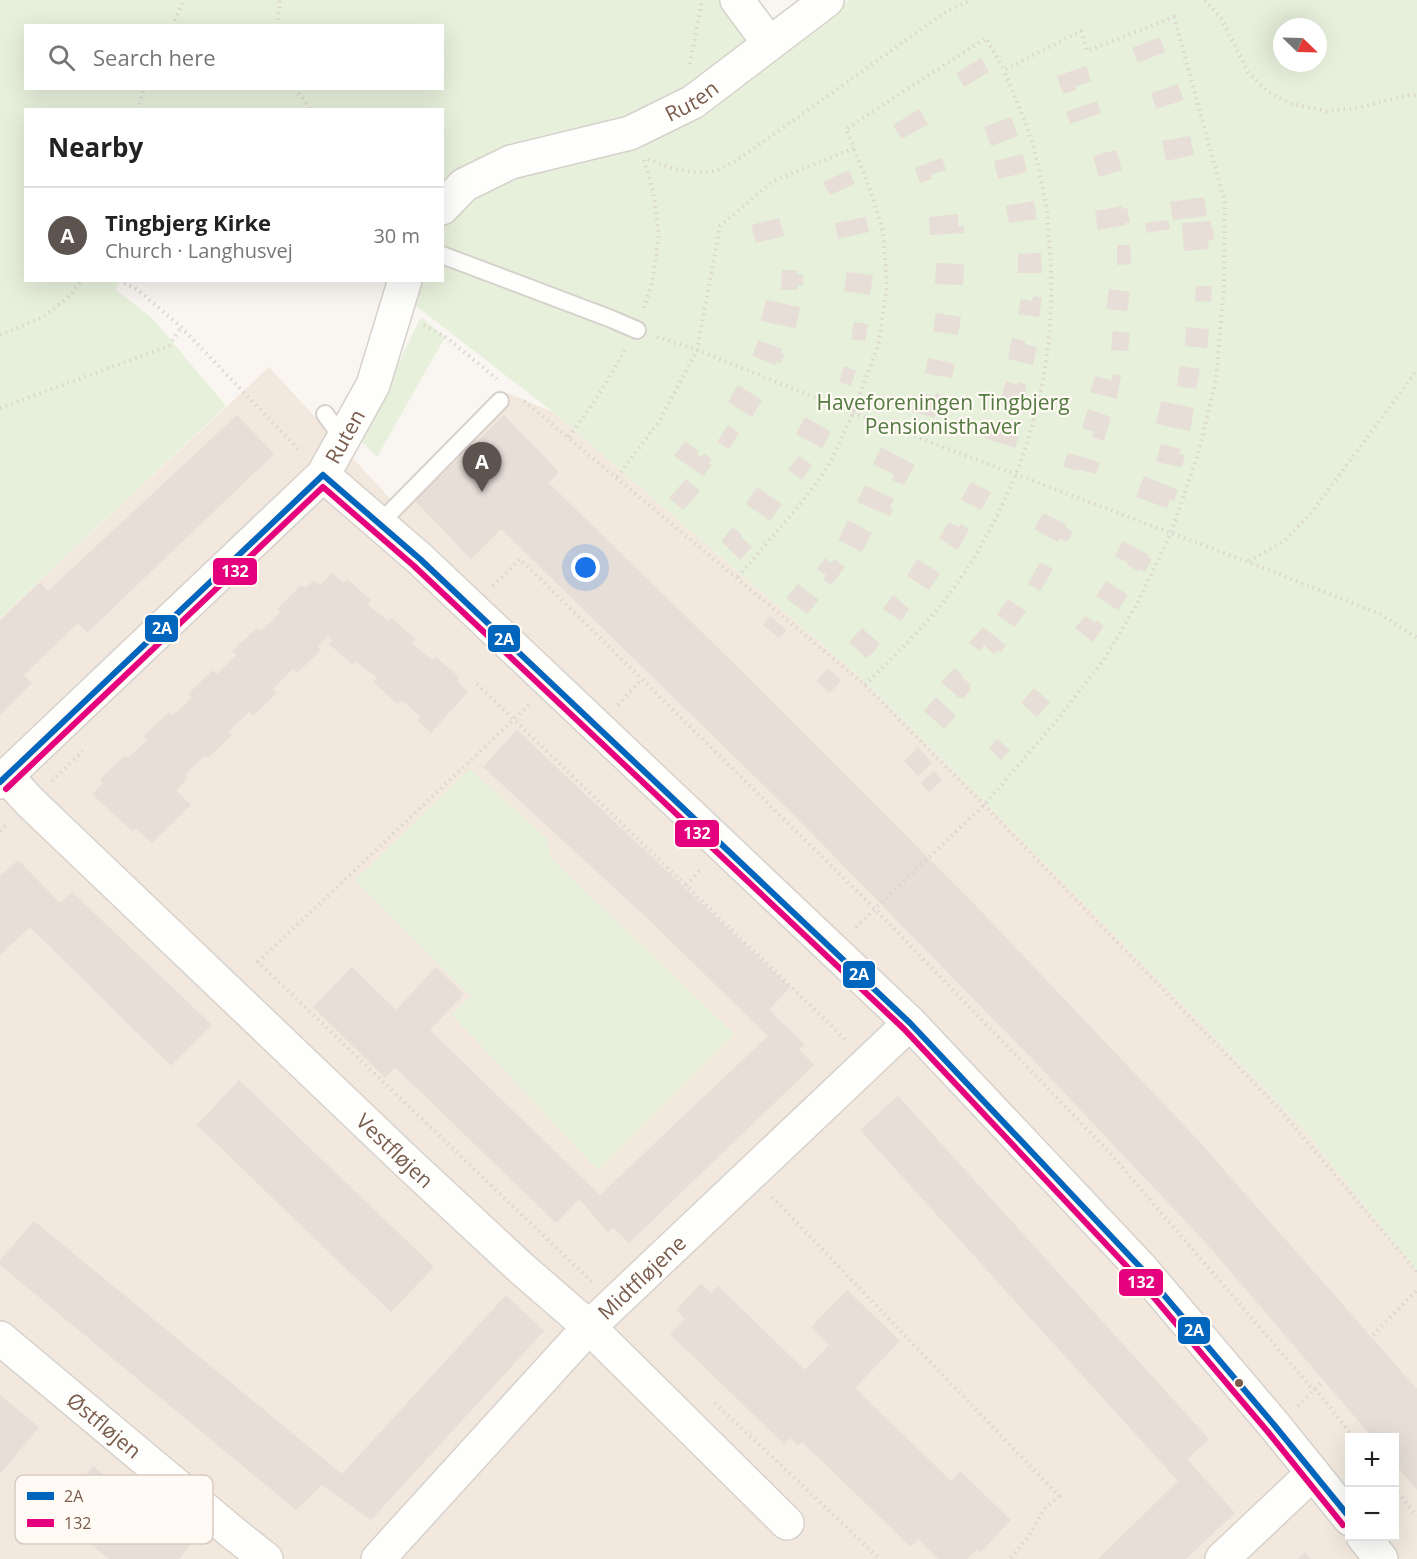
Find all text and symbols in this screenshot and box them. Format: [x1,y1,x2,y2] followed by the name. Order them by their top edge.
[1273,18,1327,72] north arrow
[24,24,444,90] search box
[45,41,78,74] icon: search
[93,42,216,72] text: Search here
[660,74,724,128] street label: Ruten
[48,129,143,165] text: Nearby
[105,207,271,237] text: Tingbjerg Kirke
[61,222,74,249] text: A
[373,222,420,249] text: 30 m
[105,237,293,264] text: Church · Langhusvej
[816,388,1070,440] park label: Haveforeningen Tingbjerg Pensionisthaver
[318,404,371,468] street label: Ruten
[462,442,502,492] pin: A
[571,553,600,582] your location
[212,557,258,586] line badge: 132
[221,560,249,582] text: 132
[144,614,179,643] line badge: 2A
[152,617,173,639] text: 2A
[487,624,521,653] line badge: 2A
[494,628,515,650] text: 2A
[674,819,720,848] line badge: 132
[683,822,711,844] text: 132
[842,960,876,989] line badge: 2A
[849,963,870,985] text: 2A
[350,1107,440,1194] street label: Vestfløjen
[592,1229,692,1326] street label: Midtfløjene
[1118,1268,1164,1297] line badge: 132
[1127,1271,1155,1293] text: 132
[1177,1316,1211,1345] line badge: 2A
[1184,1319,1205,1341] text: 2A
[1233,1377,1245,1389] unlabelled marker
[61,1386,147,1464] street label: Østfløjen
[1345,1433,1399,1541] map controls
[1345,1433,1399,1487] button: +
[15,1475,213,1544] legend
[64,1485,84,1507] text: 2A
[1345,1487,1399,1541] button: −
[64,1512,91,1534] text: 132

